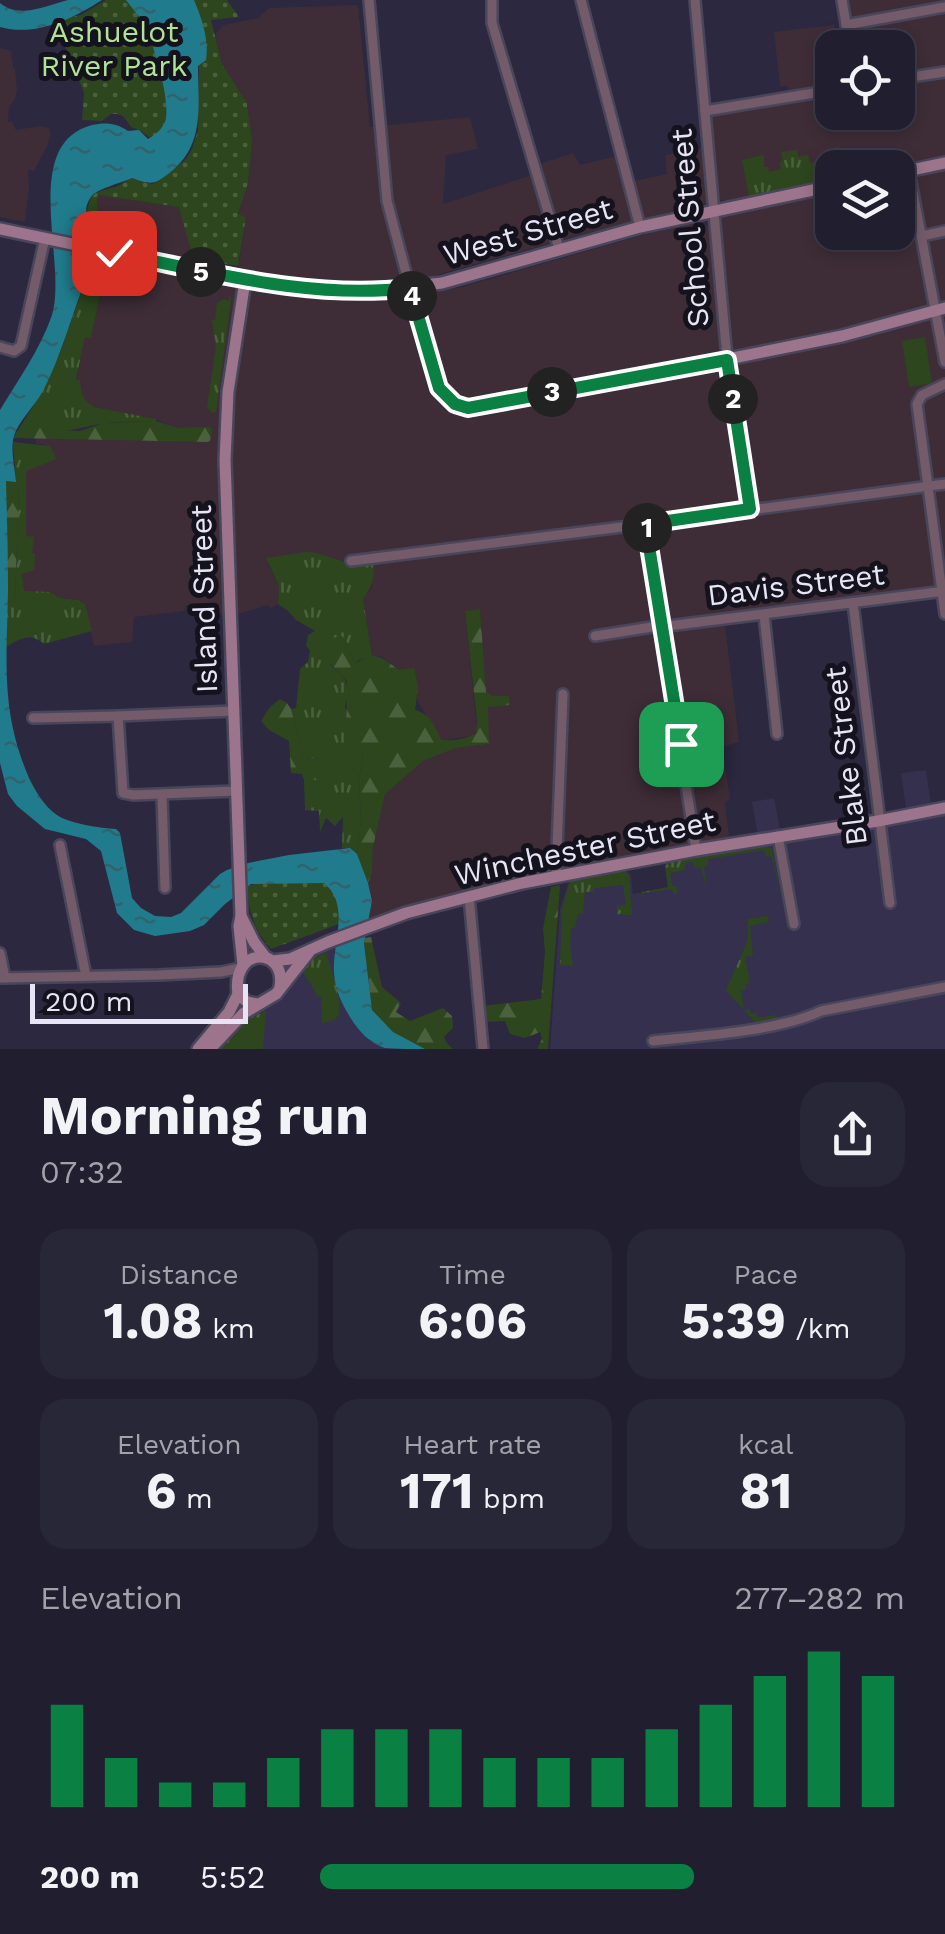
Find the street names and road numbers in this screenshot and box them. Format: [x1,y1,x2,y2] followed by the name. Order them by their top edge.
[663,127,716,329] street label: School Street
[439,191,617,272] street label: West Street
[183,504,224,694] street label: Island Street
[705,556,887,613] street label: Davis Street
[817,664,874,848] street label: Blake Street
[451,803,719,892] street label: Winchester Street

